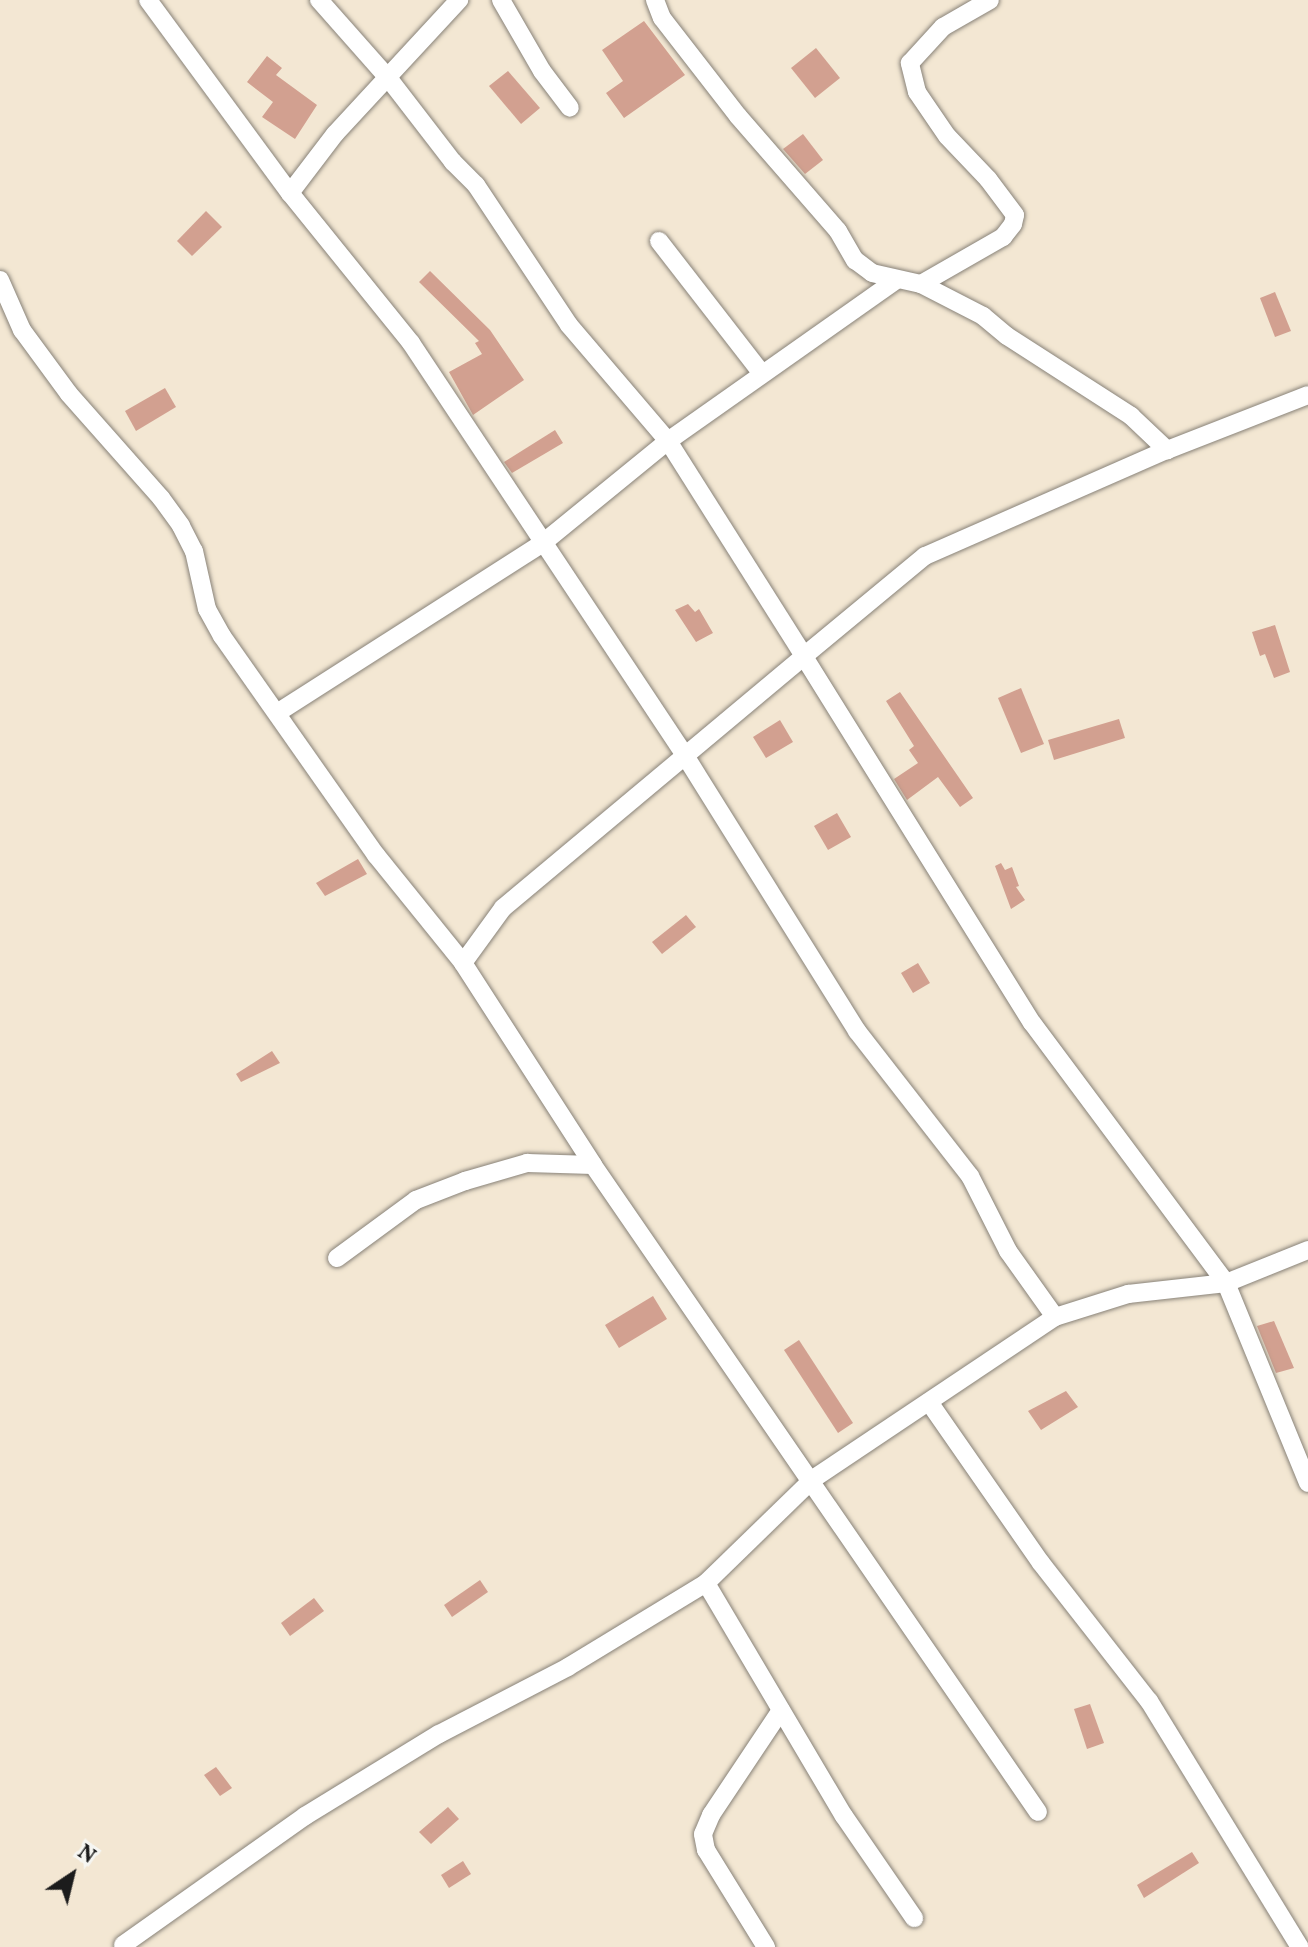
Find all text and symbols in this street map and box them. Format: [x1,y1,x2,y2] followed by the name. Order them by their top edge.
[32,1835,112,1915] north arrow
[71,1838,101,1872] text: N

